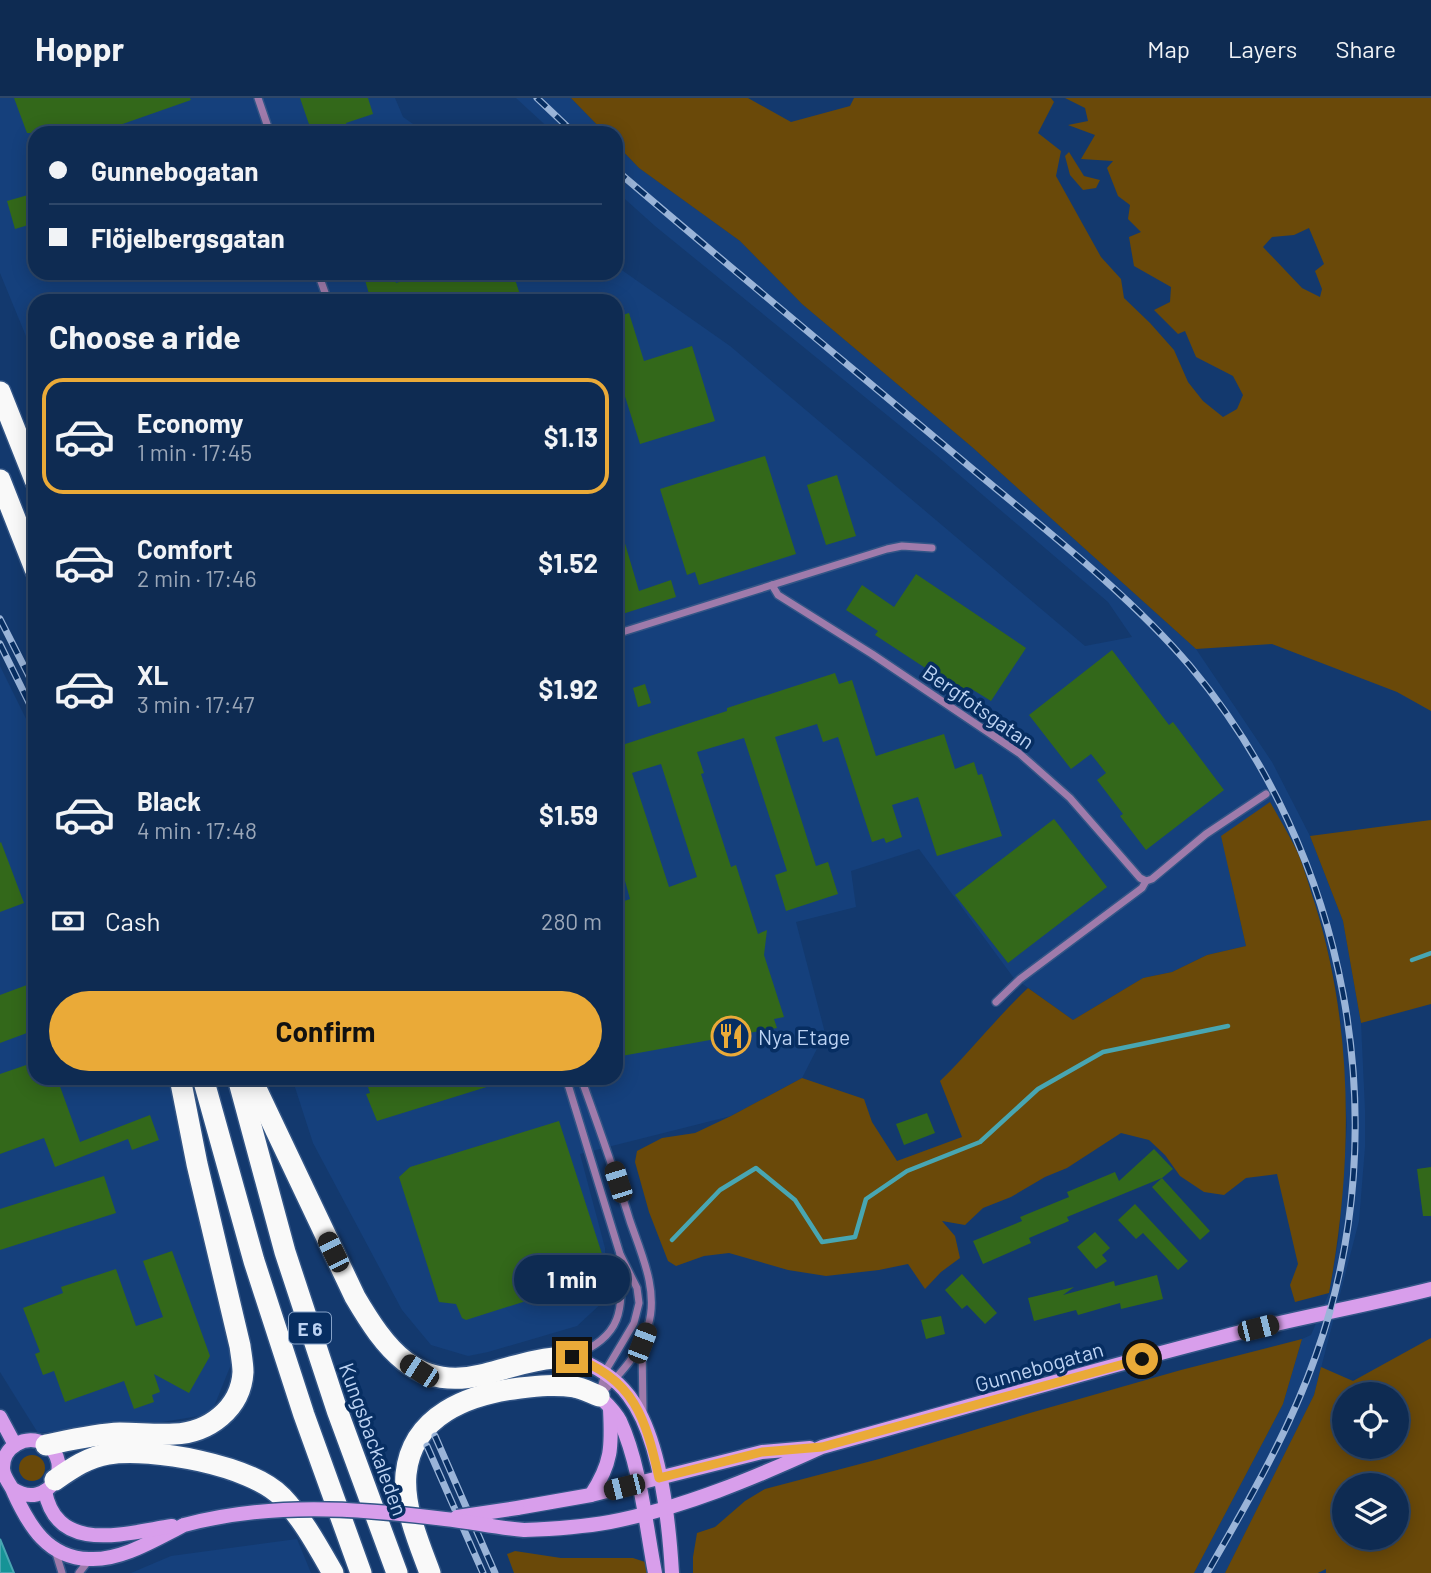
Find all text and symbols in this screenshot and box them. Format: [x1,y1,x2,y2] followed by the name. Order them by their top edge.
[35,28,124,68] text: Hoppr
[1147,34,1190,63] text: Map
[1228,34,1297,63] text: Layers
[1335,34,1396,63] text: Share
[91,155,259,186] text: Gunnebogatan
[91,222,285,253] text: Flöjelbergsgatan
[49,317,241,355] text: Choose a ride
[53,405,116,468] icon: car
[137,407,243,438] text: Economy
[544,421,598,452] text: $1.13
[137,438,252,466] text: 1 min · 17:45
[53,531,116,594] icon: car
[137,533,233,564] text: Comfort
[538,547,598,578] text: $1.52
[137,564,257,592] text: 2 min · 17:46
[53,657,116,720] icon: car
[919,658,1039,754] street label: Bergfotsgatan
[137,659,168,690] text: XL
[539,673,598,704] text: $1.92
[137,690,254,718] text: 3 min · 17:47
[53,783,116,846] icon: car
[137,785,201,816] text: Black
[539,799,598,830] text: $1.59
[137,816,257,844] text: 4 min · 17:48
[49,902,87,940] icon: cash
[105,905,160,936] text: Cash
[541,907,602,935] text: 280 m
[49,991,602,1071] button: Confirm
[710,1015,752,1057] restaurant icon: Nya Etage
[758,1024,850,1049] place label: Nya Etage
[602,1159,635,1205] car
[315,1229,352,1275] car
[514,1256,630,1304] callout: 1 min
[547,1265,597,1293] text: 1 min
[289,1312,331,1344] road number: E 6
[1236,1313,1281,1343] car
[625,1320,660,1366] car
[972,1336,1106,1396] street label: Gunnebogatan
[556,1341,588,1373] route end
[1126,1343,1158,1375] route start
[396,1351,443,1391] car
[335,1359,413,1519] street label: Kungsbackaleden
[1332,1382,1409,1550] map controls
[1332,1382,1409,1459] button: locate
[602,1472,647,1502] car
[1332,1473,1409,1550] button: layers

